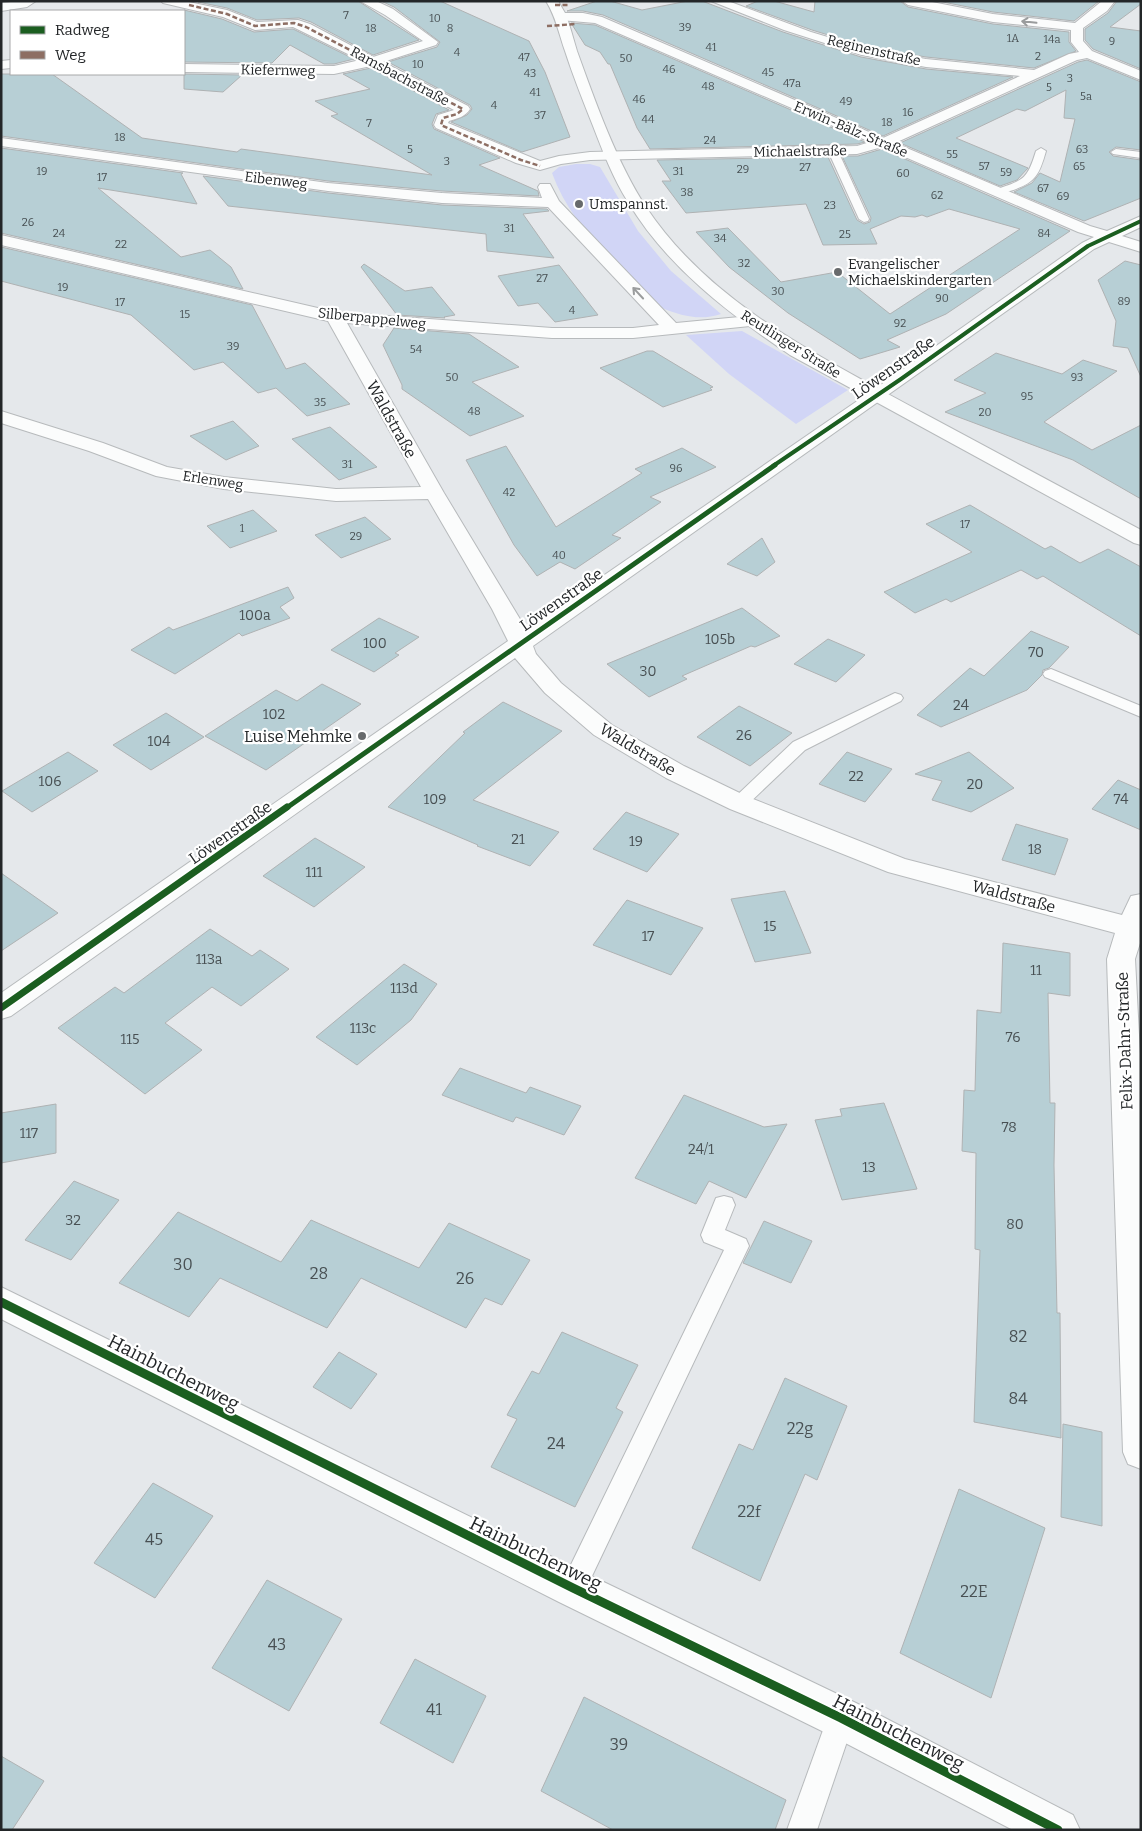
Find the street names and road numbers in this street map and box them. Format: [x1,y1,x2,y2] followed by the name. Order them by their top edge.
[825,31,922,70] street label: Reginenstraße
[347,43,452,110] street label: Ramsbachstraße
[240,61,316,80] street label: Kiefernweg
[791,98,910,161] street label: Erwin-Bälz-Straße
[753,142,847,161] street label: Michaelstraße
[243,168,309,193] street label: Eibenweg
[317,304,427,333] street label: Silberpappelweg
[738,307,844,382] street label: Reutlinger Straße
[848,332,938,403] street label: Löwenstraße
[362,377,421,461] street label: Waldstraße
[181,467,245,494] street label: Erlenweg
[516,564,606,635] street label: Löwenstraße
[596,719,679,780] street label: Waldstraße
[185,797,275,868] street label: Löwenstraße
[970,876,1058,917] street label: Waldstraße
[1113,972,1136,1110] street label: Felix-Dahn-Straße
[104,1329,244,1416] street label: Hainbuchenweg
[466,1511,606,1596] street label: Hainbuchenweg
[829,1689,969,1776] street label: Hainbuchenweg

